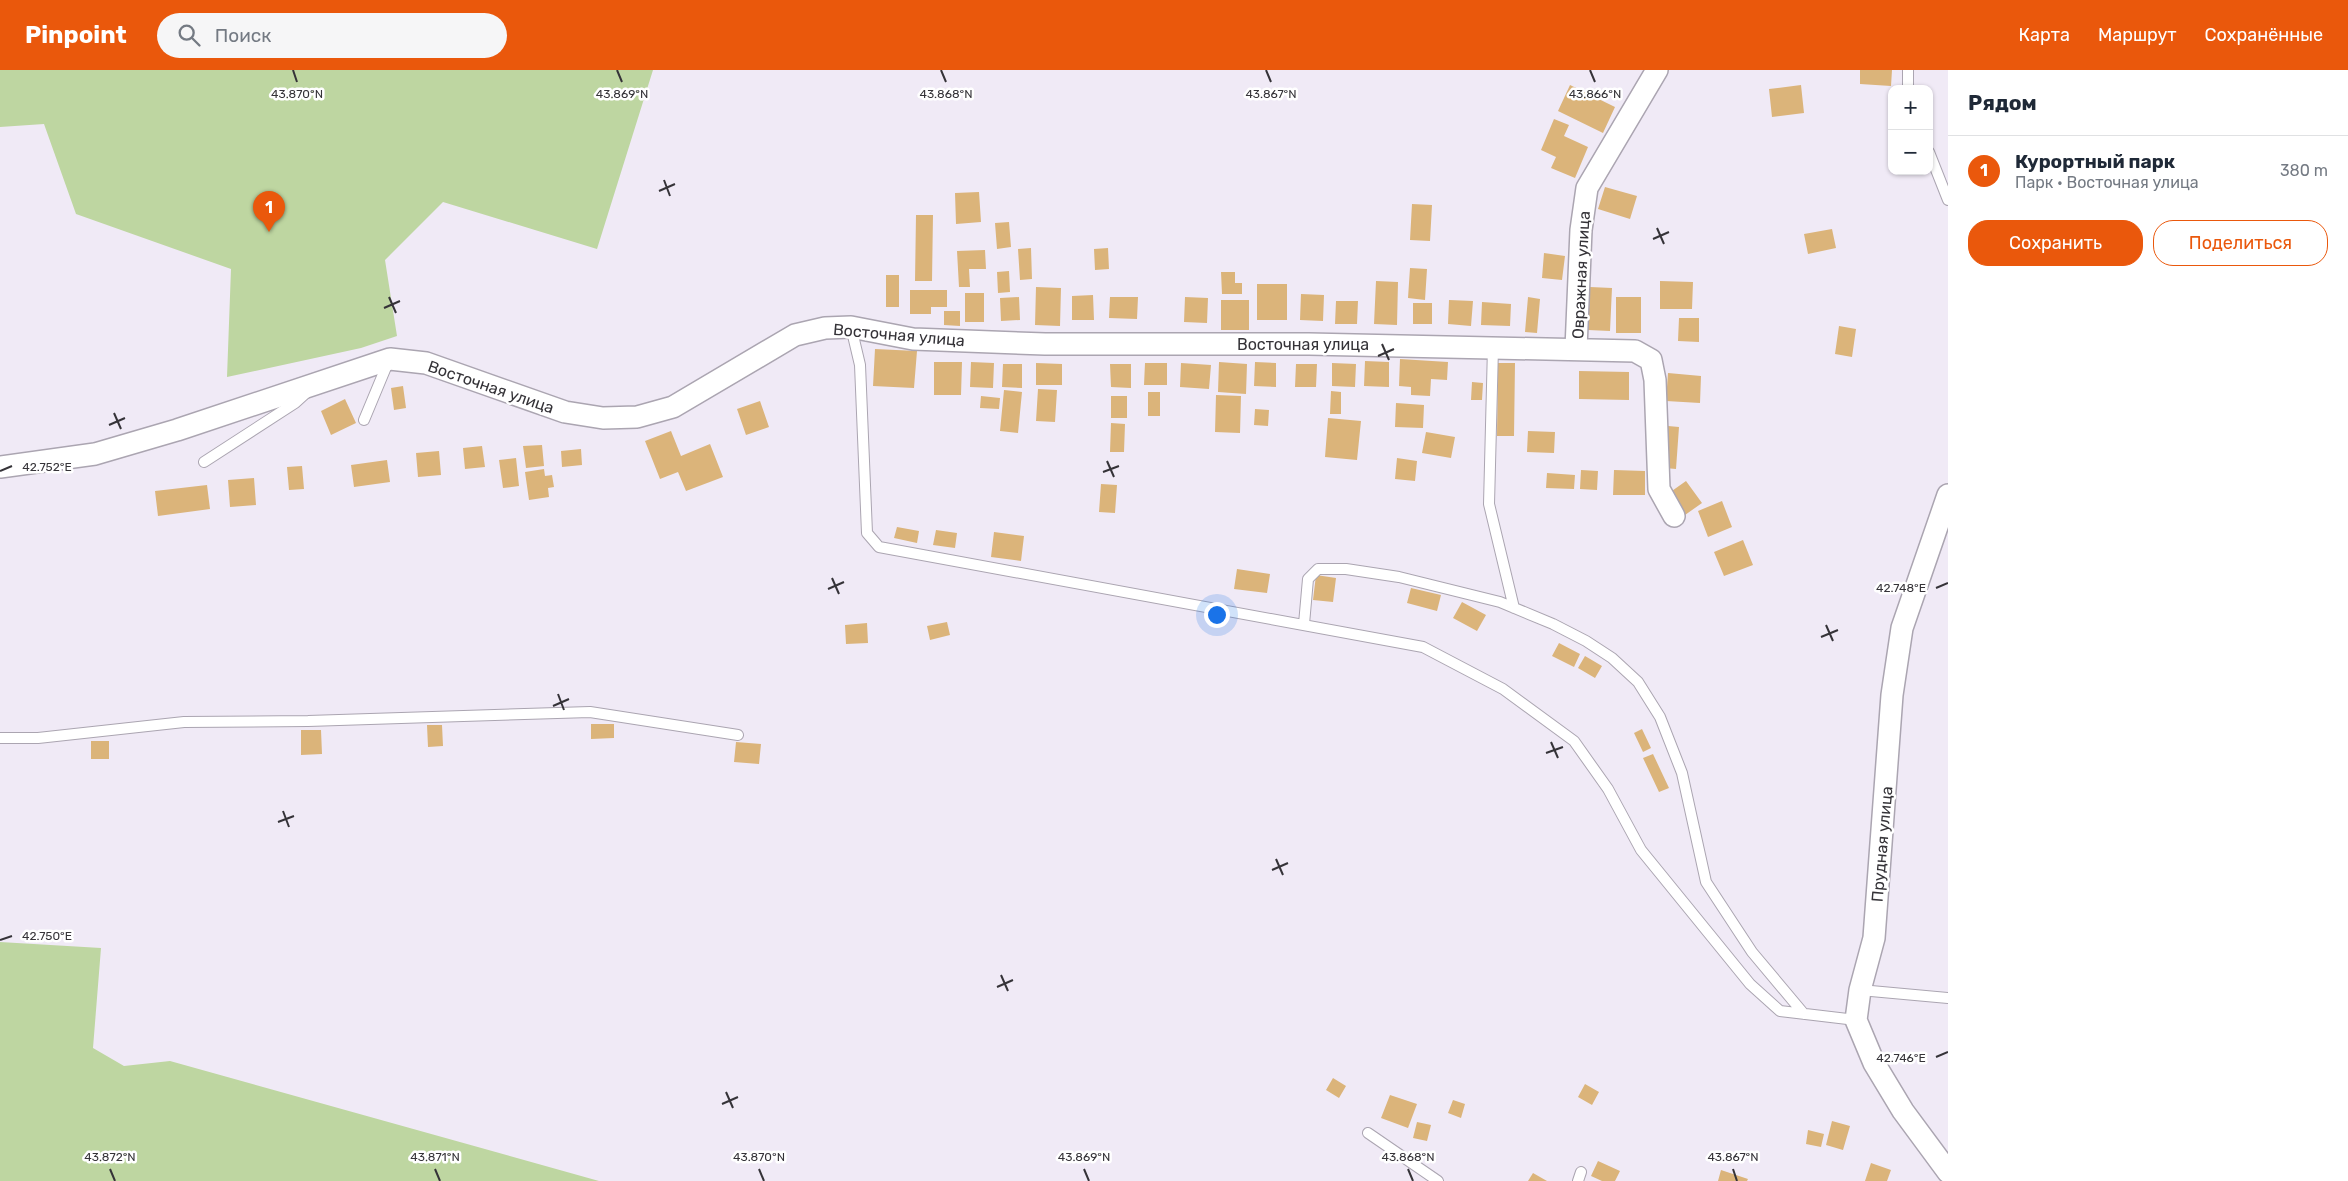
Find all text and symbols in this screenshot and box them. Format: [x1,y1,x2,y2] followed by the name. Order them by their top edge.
[157,13,507,58] search box
[25,21,127,49] text: Pinpoint
[175,21,203,49] icon: search
[215,24,271,47] text: Поиск
[2019,24,2070,46] text: Карта
[2098,24,2177,46] text: Маршрут
[2205,24,2323,46] text: Сохранённые
[1888,85,1933,175] map controls
[1888,85,1933,130] button: +
[271,87,323,101] text: 43.870°N
[596,87,648,101] text: 43.869°N
[919,87,973,101] text: 43.868°N
[1245,87,1297,101] text: 43.867°N
[1569,87,1621,101] text: 43.866°N
[1968,90,2037,115] text: Рядом
[1888,130,1933,175] button: −
[2015,150,2175,173] text: Курортный парк
[1980,161,1988,180] text: 1
[2280,161,2328,180] text: 380 m
[2015,173,2199,192] text: Парк · Восточная улица
[253,191,285,232] pin: 1
[1568,210,1594,340] street label: Овражная улица
[1968,220,2143,266] button: Сохранить
[2153,220,2328,266] button: Поделиться
[832,320,966,350] street label: Восточная улица
[1237,335,1369,354] street label: Восточная улица
[425,357,557,417] street label: Восточная улица
[22,460,72,474] text: 42.752°E
[1876,581,1926,595] text: 42.748°E
[1204,602,1230,628] your location
[1867,785,1897,903] street label: Прудная улица
[22,929,72,943] text: 42.750°E
[1876,1051,1926,1065] text: 42.746°E
[84,1150,136,1164] text: 43.872°N
[410,1150,460,1164] text: 43.871°N
[733,1150,785,1164] text: 43.870°N
[1058,1150,1110,1164] text: 43.869°N
[1381,1150,1435,1164] text: 43.868°N
[1707,1150,1759,1164] text: 43.867°N

